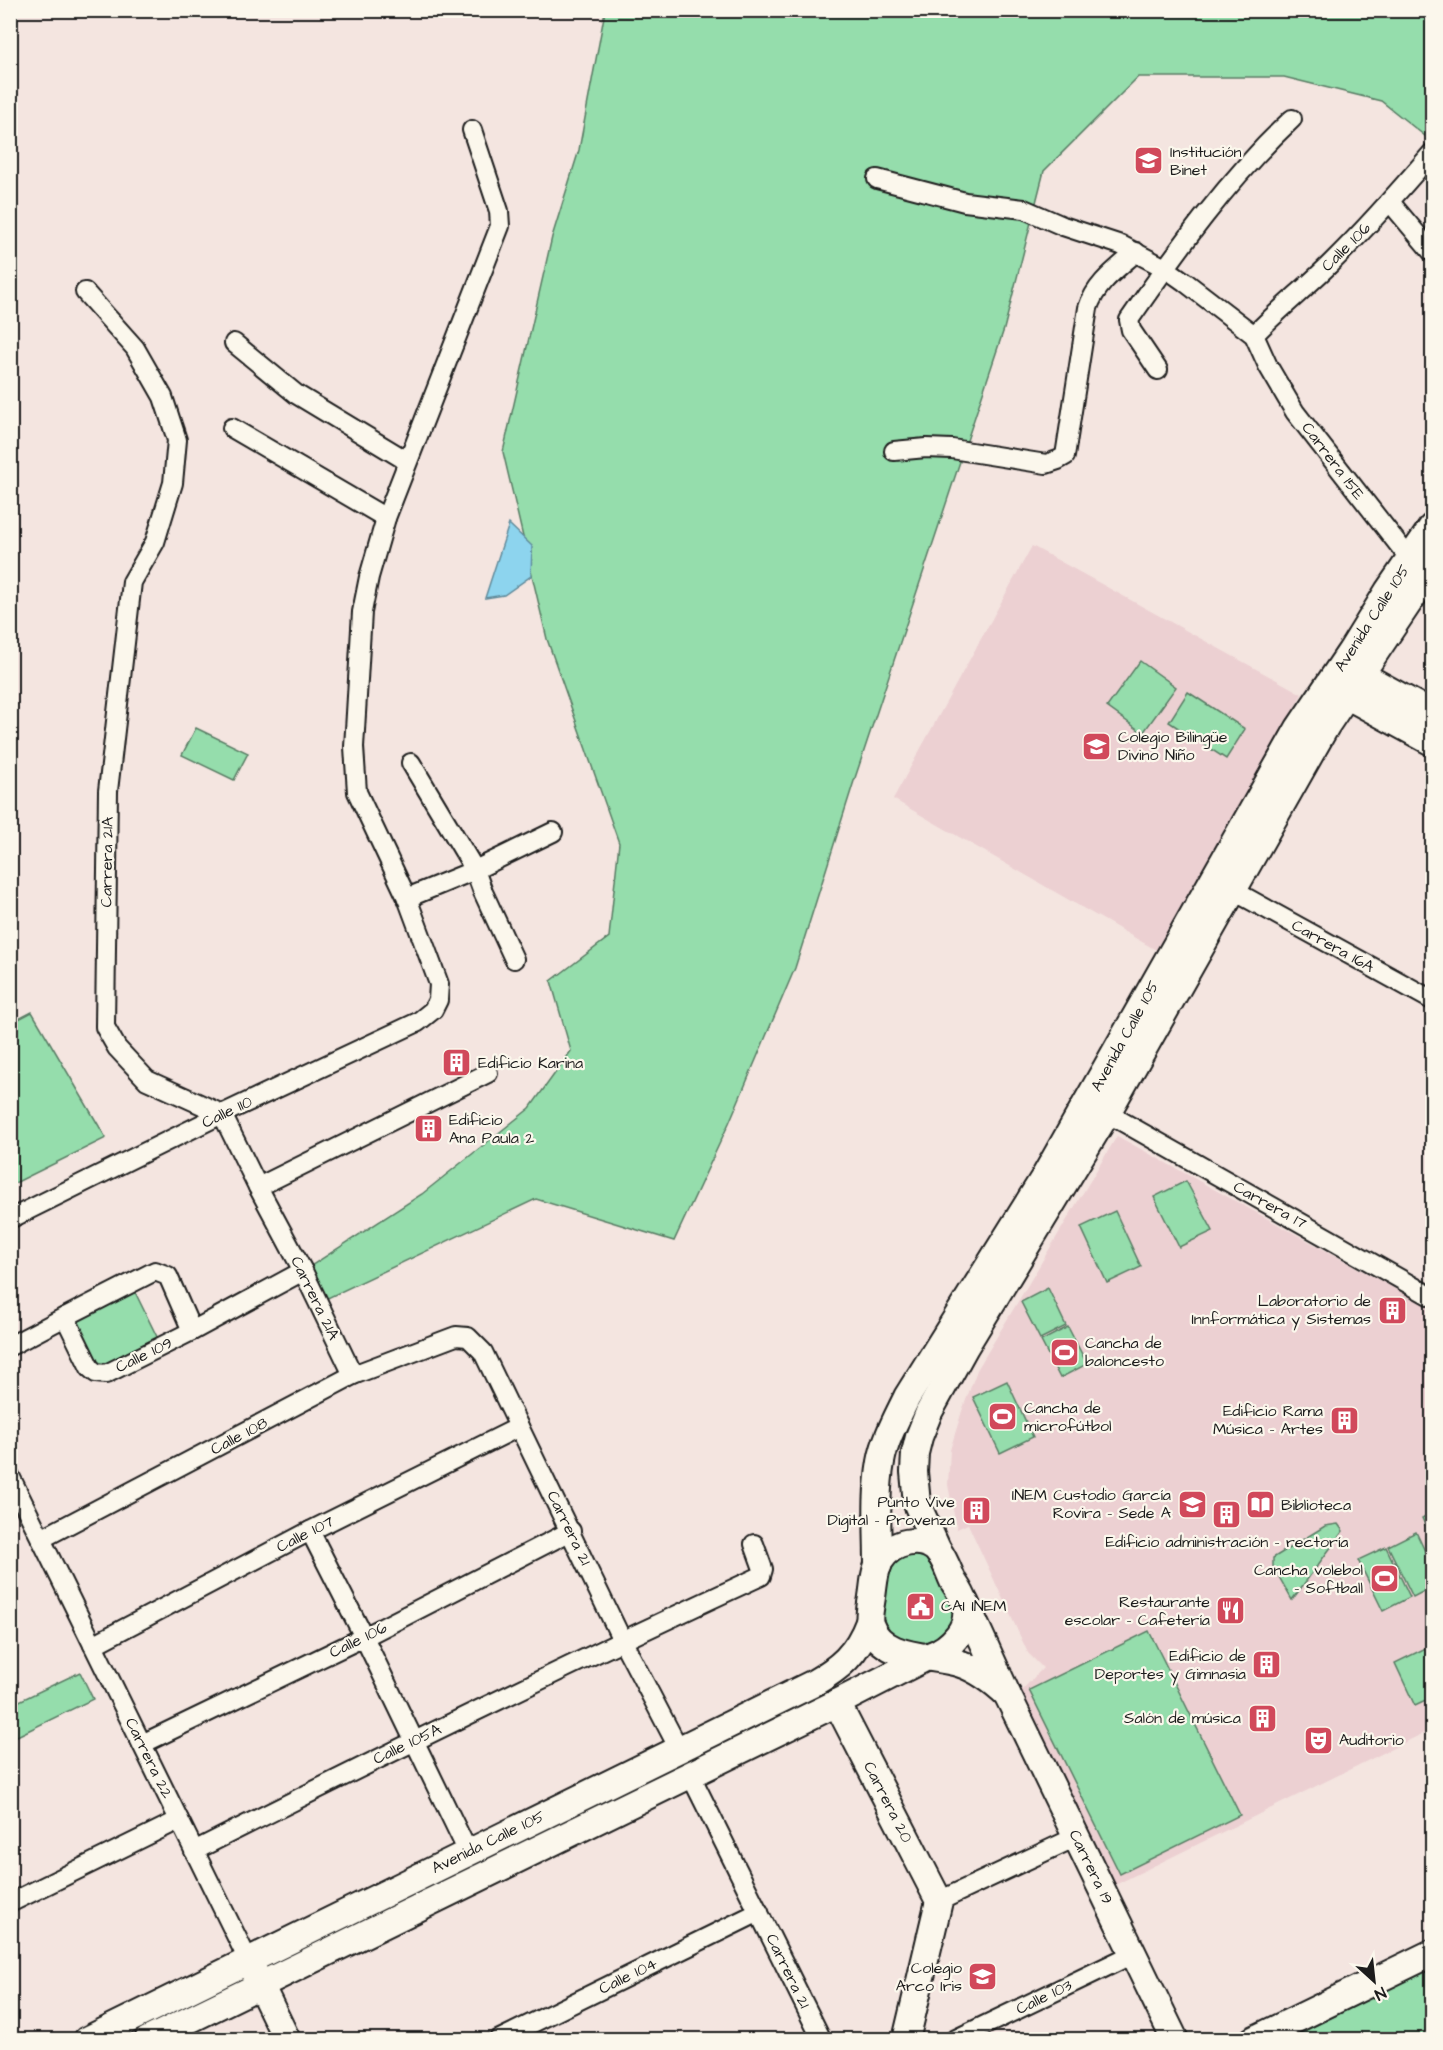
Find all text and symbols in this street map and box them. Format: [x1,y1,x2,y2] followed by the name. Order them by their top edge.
[1170,141,1241,181] place label: Institución Binet
[1133,145,1165,177] school or university icon: Institución Binet
[1316,217,1376,277] street label: Calle 106
[1297,418,1370,505] street label: Carrera 15E
[1329,560,1415,676] street label: Avenida Calle 105
[1118,726,1228,766] place label: Colegio Bilingüe Divino Niño
[1081,730,1113,762] school or university icon: Colegio Bilingüe Divino Niño
[95,817,119,907] street label: Carrera 21A
[1288,914,1378,978] street label: Carrera 16A
[1085,976,1165,1095] street label: Avenida Calle 105
[441,1047,473,1079] building icon: Edificio Karina
[478,1052,583,1074] place label: Edificio Karina
[198,1090,256,1134] street label: Calle 110
[449,1109,534,1149] place label: Edificio Ana Paula 2
[412,1113,444,1145] building icon: Edificio Ana Paula 2
[1229,1176,1311,1234] street label: Carrera 17
[285,1252,345,1344] street label: Carrera 21A
[1191,1290,1371,1331] place label: Laboratorio de Innformática y Sistemas
[1376,1294,1408,1326] building icon: Laboratorio de Innformática y Sistemas
[112,1332,176,1378] street label: Calle 109
[1085,1332,1164,1372] place label: Cancha de baloncesto
[1048,1336,1080,1368] sports icon: Cancha de baloncesto
[1024,1397,1111,1437] place label: Cancha de microfútbol
[1213,1400,1323,1440] place label: Edificio Rama Música - Artes
[987,1401,1019,1433] sports icon: Cancha de microfútbol
[1328,1404,1360,1436] building icon: Edificio Rama Música - Artes
[206,1412,272,1460] street label: Calle 108
[1012,1484,1171,1524] place label: INEM Custodio García Rovira - Sede A
[541,1487,597,1569] street label: Carrera 21
[1176,1488,1208,1520] school or university icon: INEM Custodio García Rovira - Sede A
[1244,1489,1276,1521] library icon: Biblioteca
[828,1491,955,1532] place label: Punto Vive Digital - Provenza
[1281,1494,1351,1516] place label: Biblioteca
[960,1495,992,1527] building icon: Punto Vive Digital - Provenza
[1211,1498,1243,1530] building icon: Edificio administración - rectoría
[273,1510,338,1558] street label: Calle 107
[1106,1531,1348,1553] place label: Edificio administración - rectoría
[1254,1559,1363,1599] place label: Cancha volebol - Softball
[1368,1563,1400,1595] sports icon: Cancha volebol - Softball
[904,1590,936,1622] public building icon: CAI INEM
[1065,1591,1210,1631] place label: Restaurante escolar - Cafetería
[941,1595,1007,1617] place label: CAI INEM
[1215,1595,1247,1627] restaurant icon: Restaurante escolar - Cafetería
[325,1617,391,1663] street label: Calle 106
[1095,1645,1246,1686] place label: Edificio de Deportes y Gimnasia
[1251,1649,1283,1681] building icon: Edificio de Deportes y Gimnasia
[1246,1702,1278,1734] building icon: Salón de música
[1124,1707,1241,1729] place label: Salón de música
[120,1714,178,1802] street label: Carrera 22
[369,1718,445,1770] street label: Calle 105A
[1302,1724,1334,1756] theatre icon: Auditorio
[1339,1729,1404,1751] place label: Auditorio
[858,1758,918,1846] street label: Carrera 20
[428,1805,549,1879] street label: Avenida Calle 105
[1064,1826,1118,1908] street label: Carrera 19
[760,1930,816,2012] street label: Carrera 21
[1344,1951,1404,2011] north arrow
[595,1952,661,2000] street label: Calle 104
[896,1957,962,1997] place label: Colegio Arco Iris
[967,1961,999,1993] school or university icon: Colegio Arco Iris
[1012,1974,1076,2020] street label: Calle 103
[1371,1981,1390,2006] text: N

